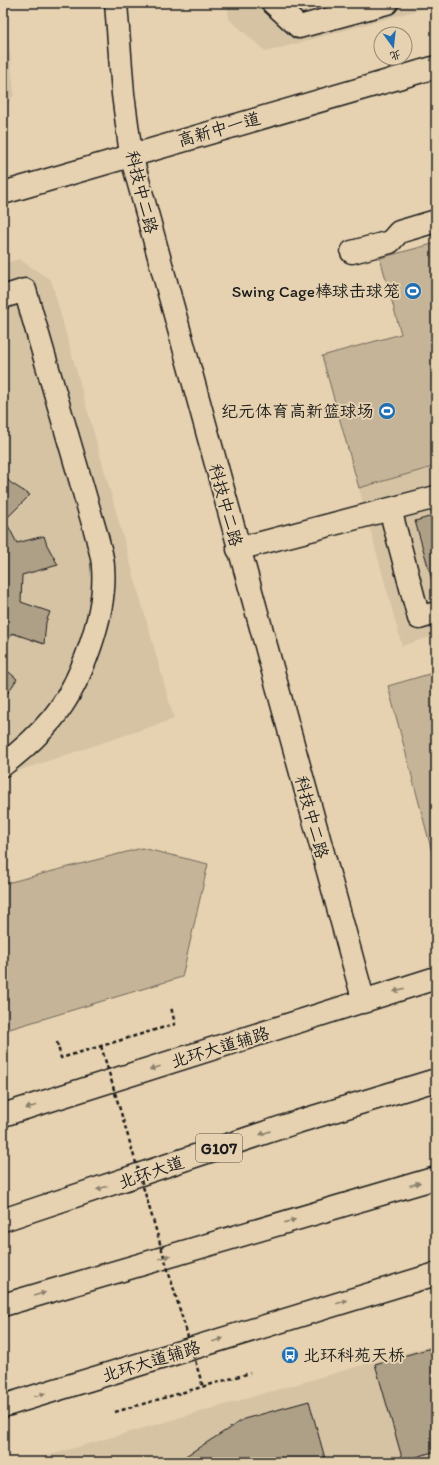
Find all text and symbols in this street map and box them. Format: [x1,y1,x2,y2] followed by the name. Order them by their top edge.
[373,26,413,66] north arrow
[388,47,402,63] text: 北
[175,108,263,150] street label: 高新中一道
[122,148,162,236] street label: 科技中二路
[232,281,400,301] place label: Swing Cage棒球击球笼
[403,281,423,301] sports icon: Swing Cage棒球击球笼
[221,401,374,421] place label: 纪元体育高新篮球场
[377,401,397,421] sports icon: 纪元体育高新篮球场
[205,461,247,549] street label: 科技中二路
[291,773,333,861] street label: 科技中二路
[393,987,405,993] one-way arrow
[168,1023,272,1071] street label: 北环大道辅路
[149,1065,161,1071] one-way arrow
[25,1104,37,1110] one-way arrow
[258,1130,270,1136] one-way arrow
[196,1134,242,1162] road number: G107
[116,1151,186,1193] street label: 北环大道
[409,1181,421,1187] one-way arrow
[96,1185,108,1191] one-way arrow
[284,1218,296,1224] one-way arrow
[159,1254,171,1260] one-way arrow
[35,1291,47,1297] one-way arrow
[337,1299,349,1305] one-way arrow
[99,1337,203,1385] street label: 北环大道辅路
[212,1337,224,1343] one-way arrow
[280,1345,300,1365] bus stop icon: 北环科苑天桥
[303,1345,405,1365] place label: 北环科苑天桥
[35,1392,47,1398] one-way arrow

